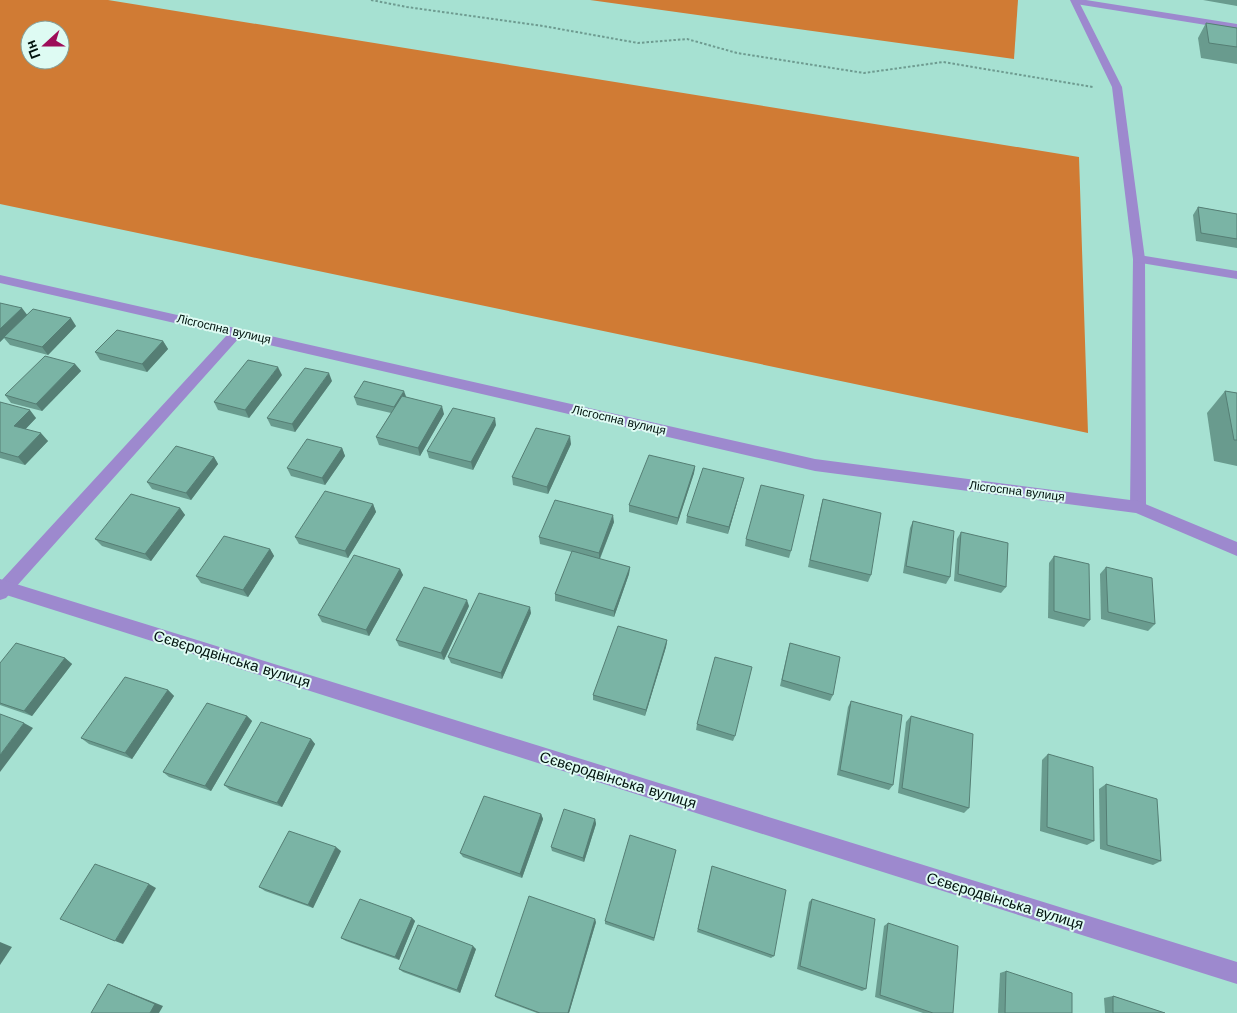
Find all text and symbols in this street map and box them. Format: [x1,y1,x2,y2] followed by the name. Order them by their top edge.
[20,20,70,70] north arrow
[22,38,44,61] text: Пн
[176,311,272,347] street label: Лісгоспна вулиця
[571,402,667,438] street label: Лісгоспна вулиця
[968,478,1066,504] street label: Лісгоспна вулиця
[151,627,313,691] street label: Сєвєродвінська вулиця
[537,748,699,812] street label: Сєвєродвінська вулиця
[924,869,1086,933] street label: Сєвєродвінська вулиця

